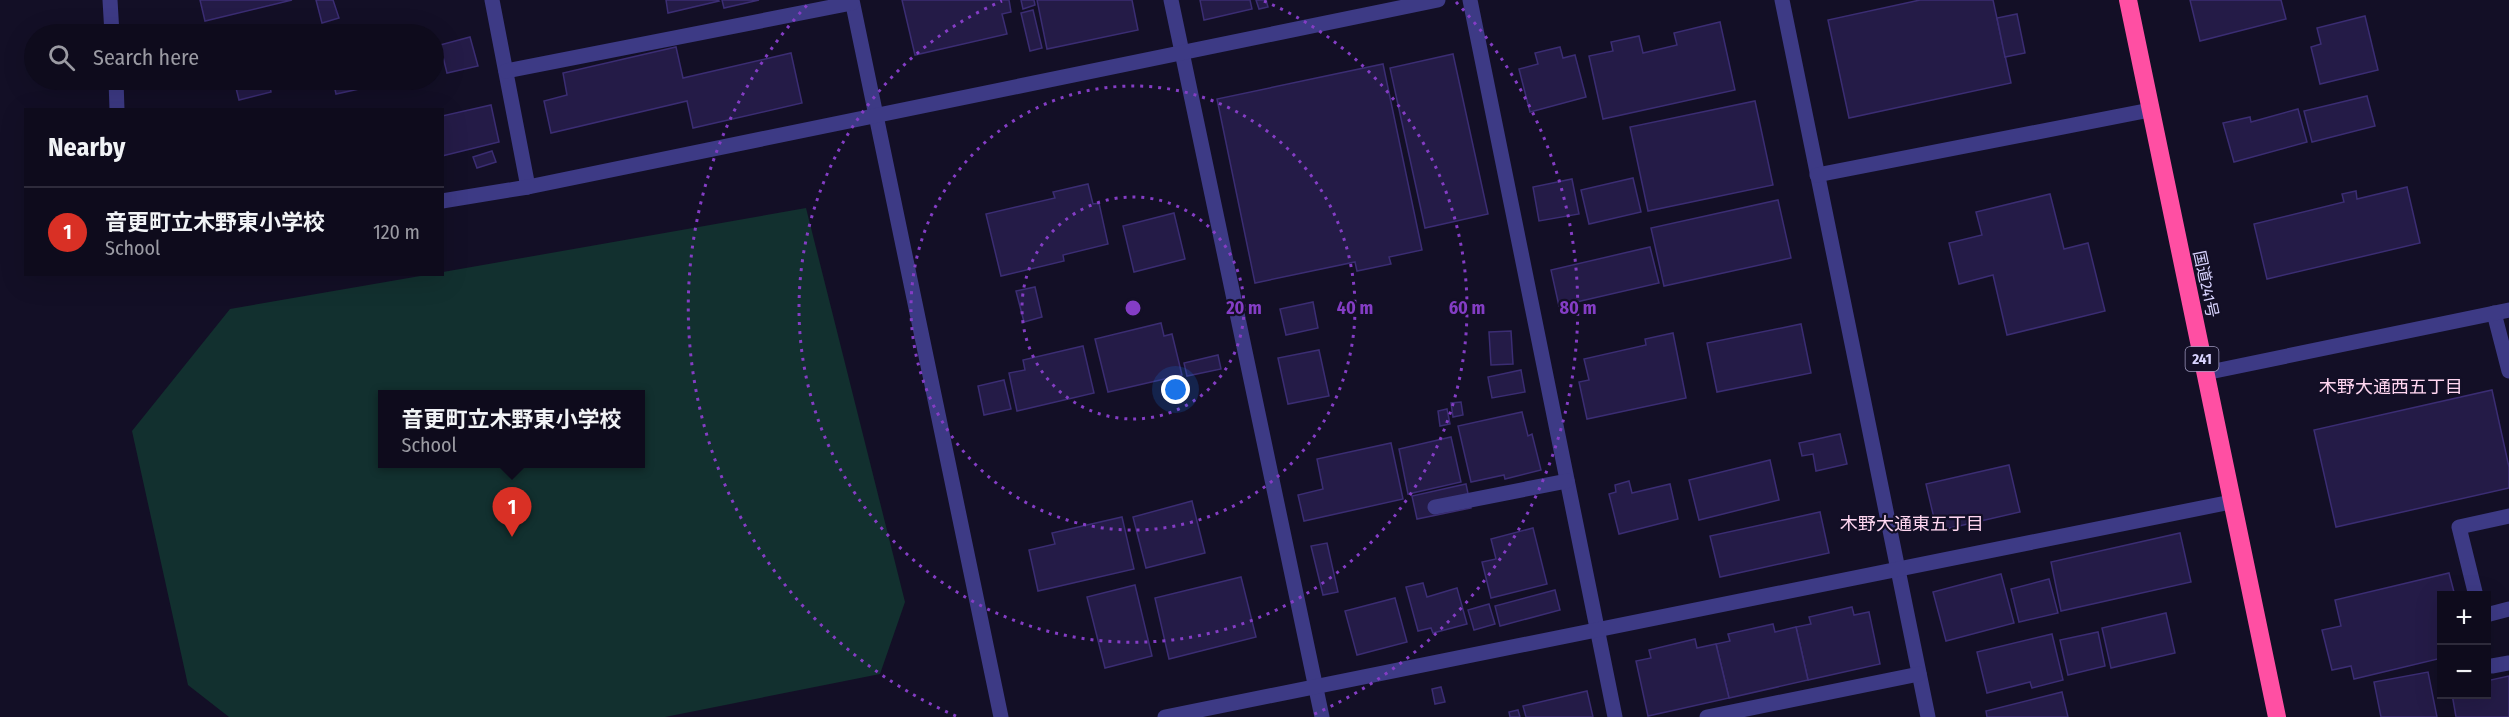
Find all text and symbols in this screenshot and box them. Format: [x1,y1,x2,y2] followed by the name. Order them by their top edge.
[24,24,444,90] search box
[45,41,78,74] icon: search
[93,44,199,71] text: Search here
[48,132,125,163] text: Nearby
[105,209,325,236] text: 音更町立木野東小学校
[63,220,72,244] text: 1
[373,220,420,244] text: 120 m
[105,236,160,260] text: School
[2190,249,2222,319] street label: 国道241号
[1225,297,1262,319] text: 20 m
[1337,297,1373,319] text: 40 m
[1449,297,1485,319] text: 60 m
[1560,297,1596,319] text: 80 m
[1123,298,1143,318] centre of rings
[2186,347,2218,371] road number: 241
[1161,375,1190,404] your location
[2319,376,2463,398] district label: 木野大通西五丁目
[378,390,645,468] popup
[401,406,622,433] text: 音更町立木野東小学校
[401,433,457,457] text: School
[492,488,532,537] pin: 1
[1840,513,1984,535] district label: 木野大通東五丁目
[2437,591,2491,699] map controls
[2437,591,2491,645] button: +
[2437,645,2491,699] button: −

